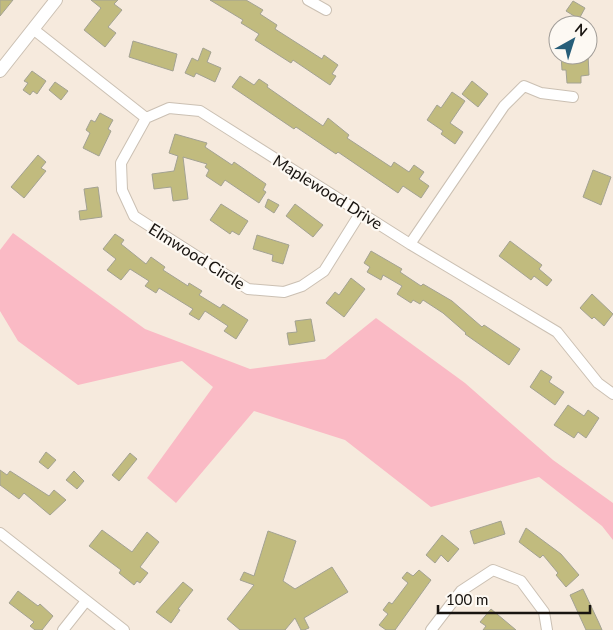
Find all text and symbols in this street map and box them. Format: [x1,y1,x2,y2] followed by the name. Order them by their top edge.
[548,15,598,65] north arrow
[572,20,591,40] text: N
[270,150,387,233] street label: Maplewood Drive
[146,218,249,293] street label: Elmwood Circle
[438,582,590,614] scale bar
[446,590,488,608] text: 100 m

